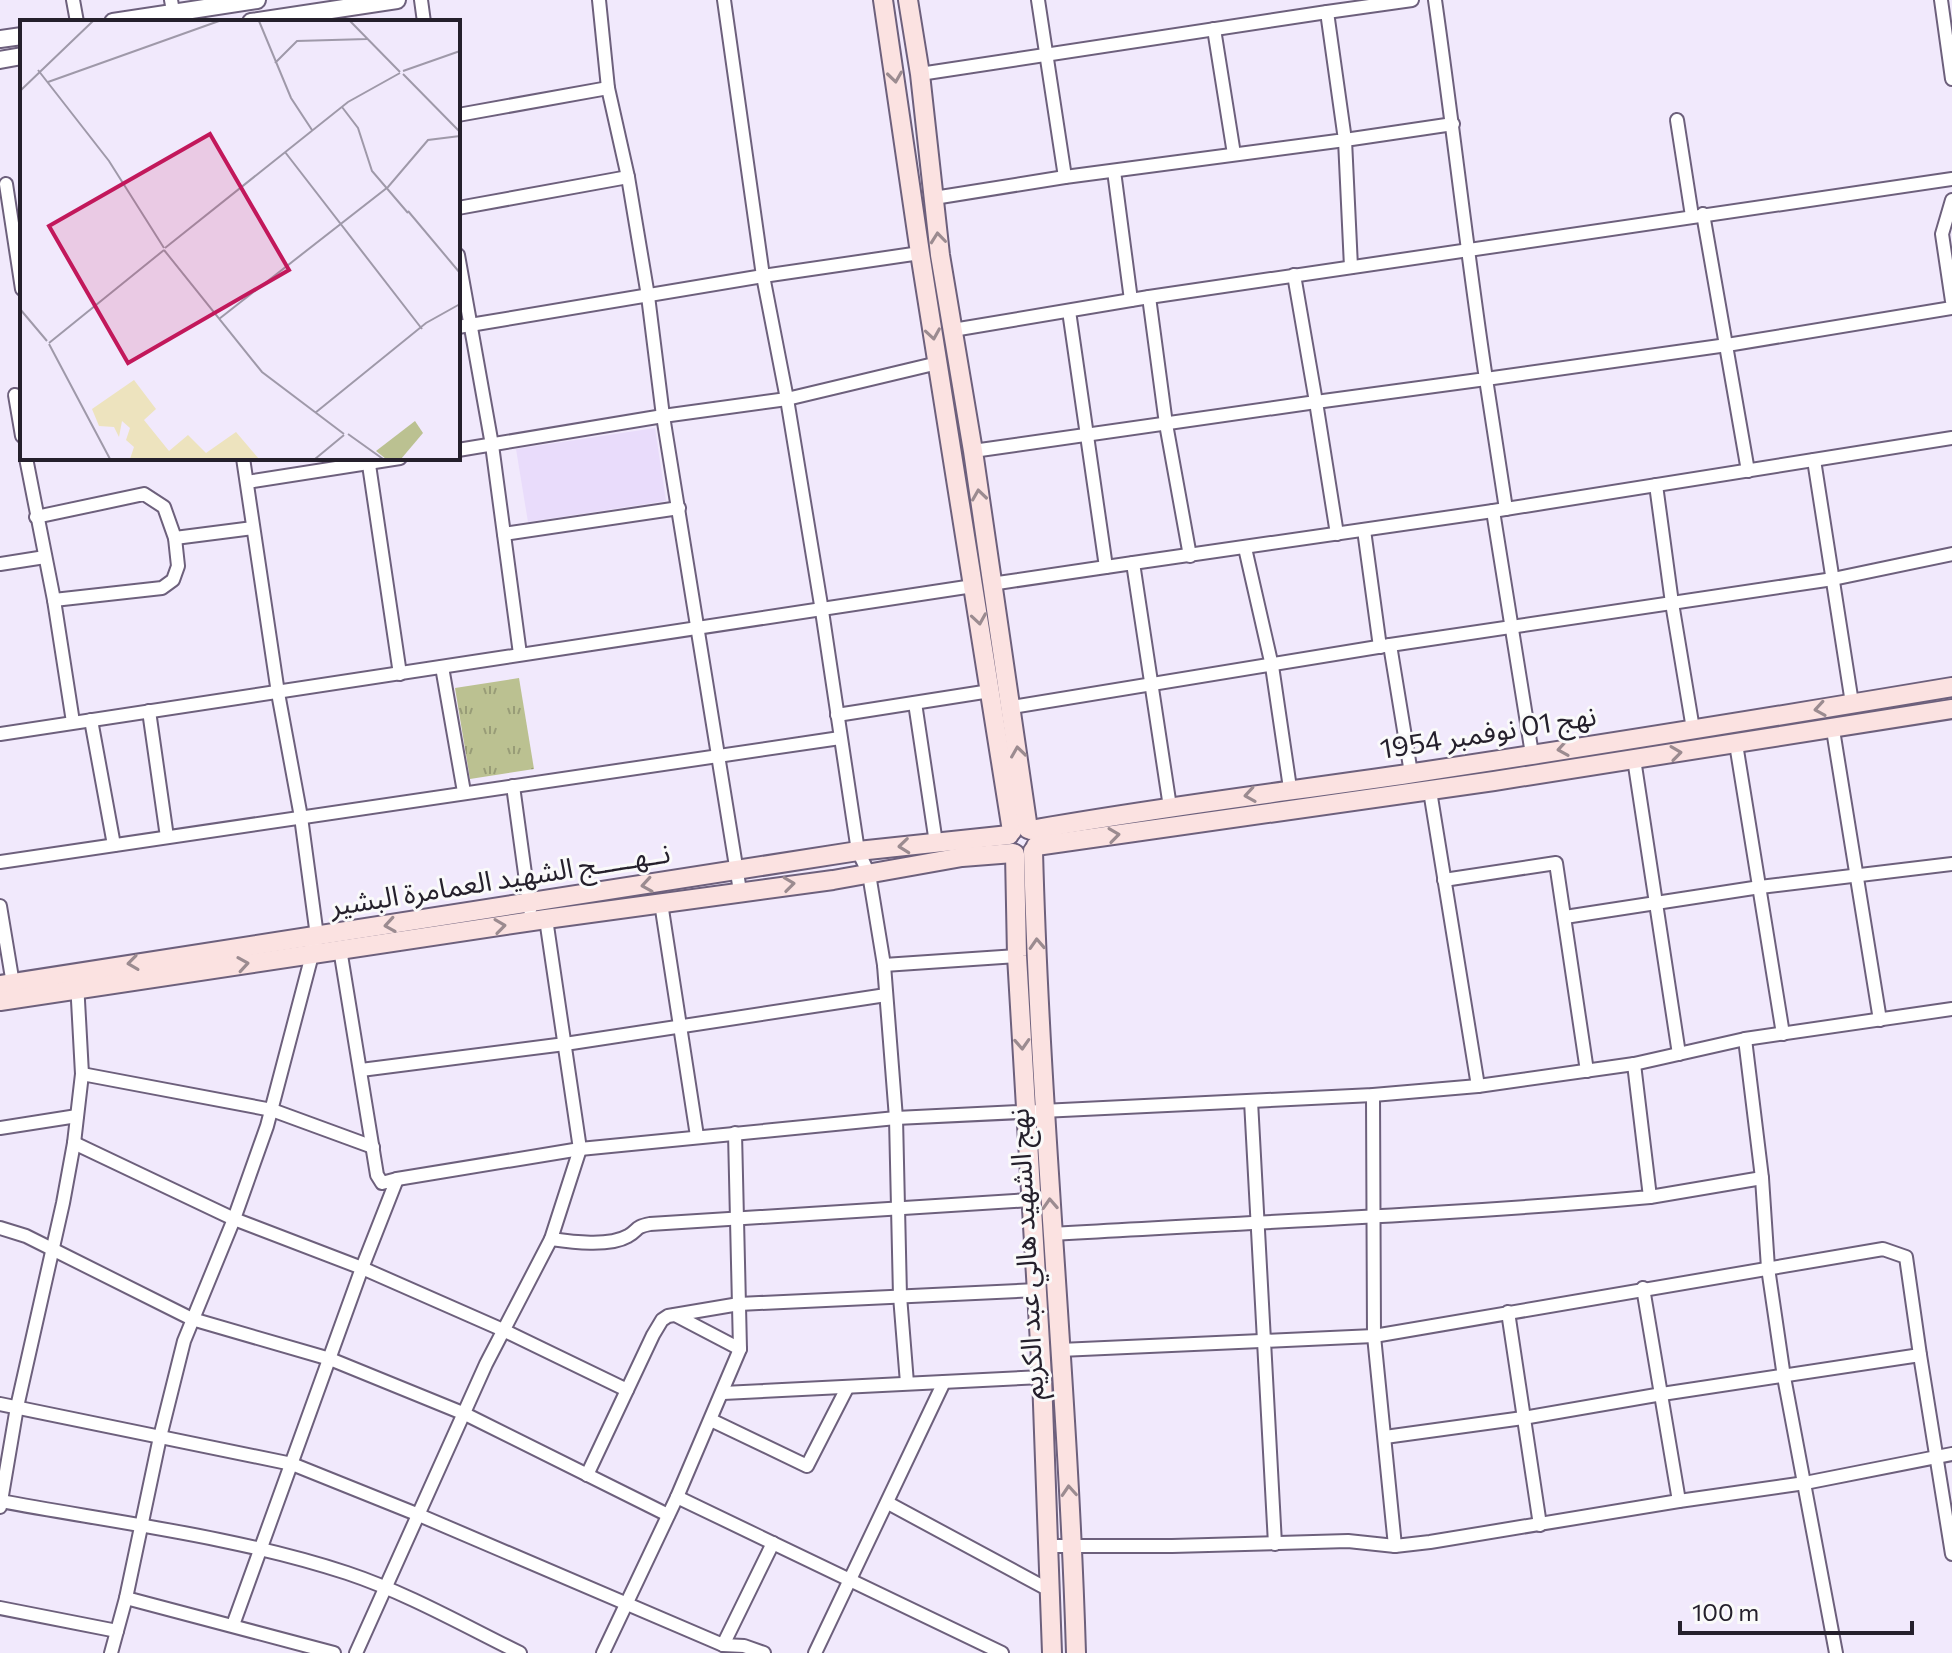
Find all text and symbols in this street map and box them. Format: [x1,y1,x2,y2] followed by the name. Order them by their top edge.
[20,20,460,460] inset map
[886,70,903,84] one-way arrow
[929,231,946,244] one-way arrow
[924,327,941,341] one-way arrow
[971,488,988,501] one-way arrow
[969,612,986,625] one-way arrow
[1377,697,1599,770] street label: نهج 01 نوفمبر 1954
[1813,699,1827,716] one-way arrow
[1556,740,1570,757] one-way arrow
[1010,745,1027,758] one-way arrow
[1669,745,1682,762] one-way arrow
[1244,785,1257,802] one-way arrow
[1107,828,1120,845] one-way arrow
[326,834,673,927] street label: نــهـــــج الشهيد العمامرة البشير
[897,838,910,855] one-way arrow
[640,876,653,893] one-way arrow
[783,876,796,893] one-way arrow
[383,916,397,933] one-way arrow
[494,918,507,935] one-way arrow
[1029,937,1046,950] one-way arrow
[126,954,139,971] one-way arrow
[236,956,250,973] one-way arrow
[1013,1038,1030,1051] one-way arrow
[1000,1107,1056,1401] street label: نهج الشهيد هالي عبد الكريم
[1042,1197,1059,1210] one-way arrow
[1061,1484,1078,1497] one-way arrow
[1680,1585,1912,1635] scale bar
[1692,1597,1759,1626] text: 100 m

